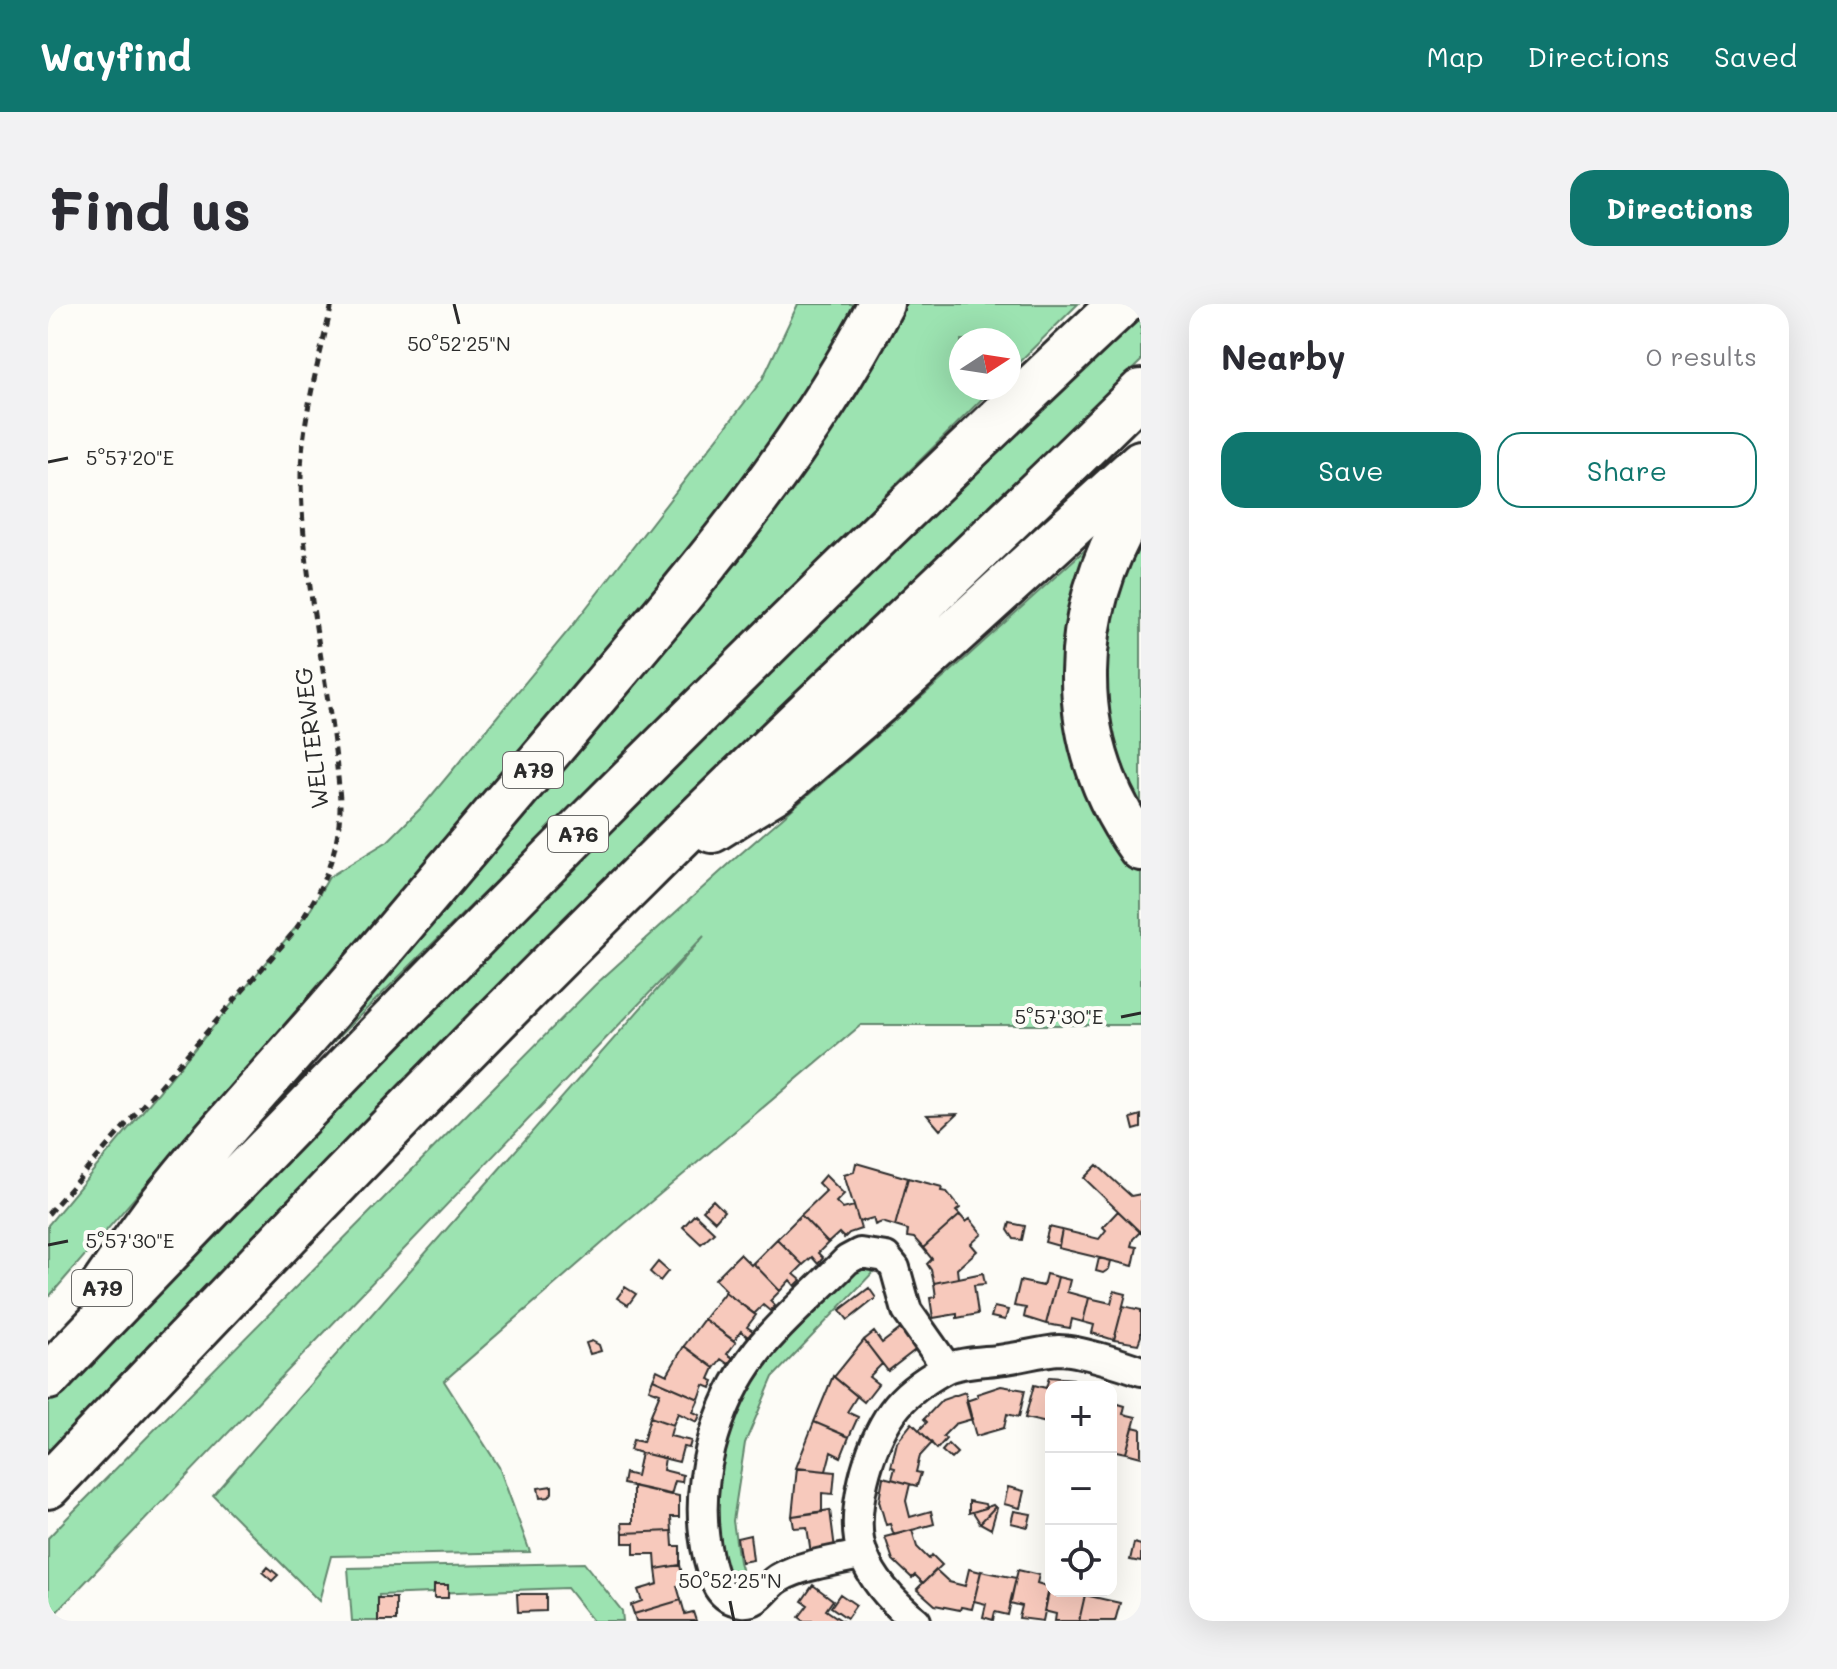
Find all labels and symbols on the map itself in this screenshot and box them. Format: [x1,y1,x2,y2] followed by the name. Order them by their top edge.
[949,328,1021,400] north arrow
[407,330,511,356] text: 50°52'25"N
[86,444,174,470] text: 5°57'20"E
[286,666,335,811] street label: WELTERWEG
[503,752,563,788] road number: A79
[548,816,608,852] road number: A76
[1014,1003,1104,1029] text: 5°57'30"E
[85,1227,175,1253] text: 5°57'30"E
[72,1270,132,1306] road number: A79
[678,1567,782,1593] text: 50°52'25"N

